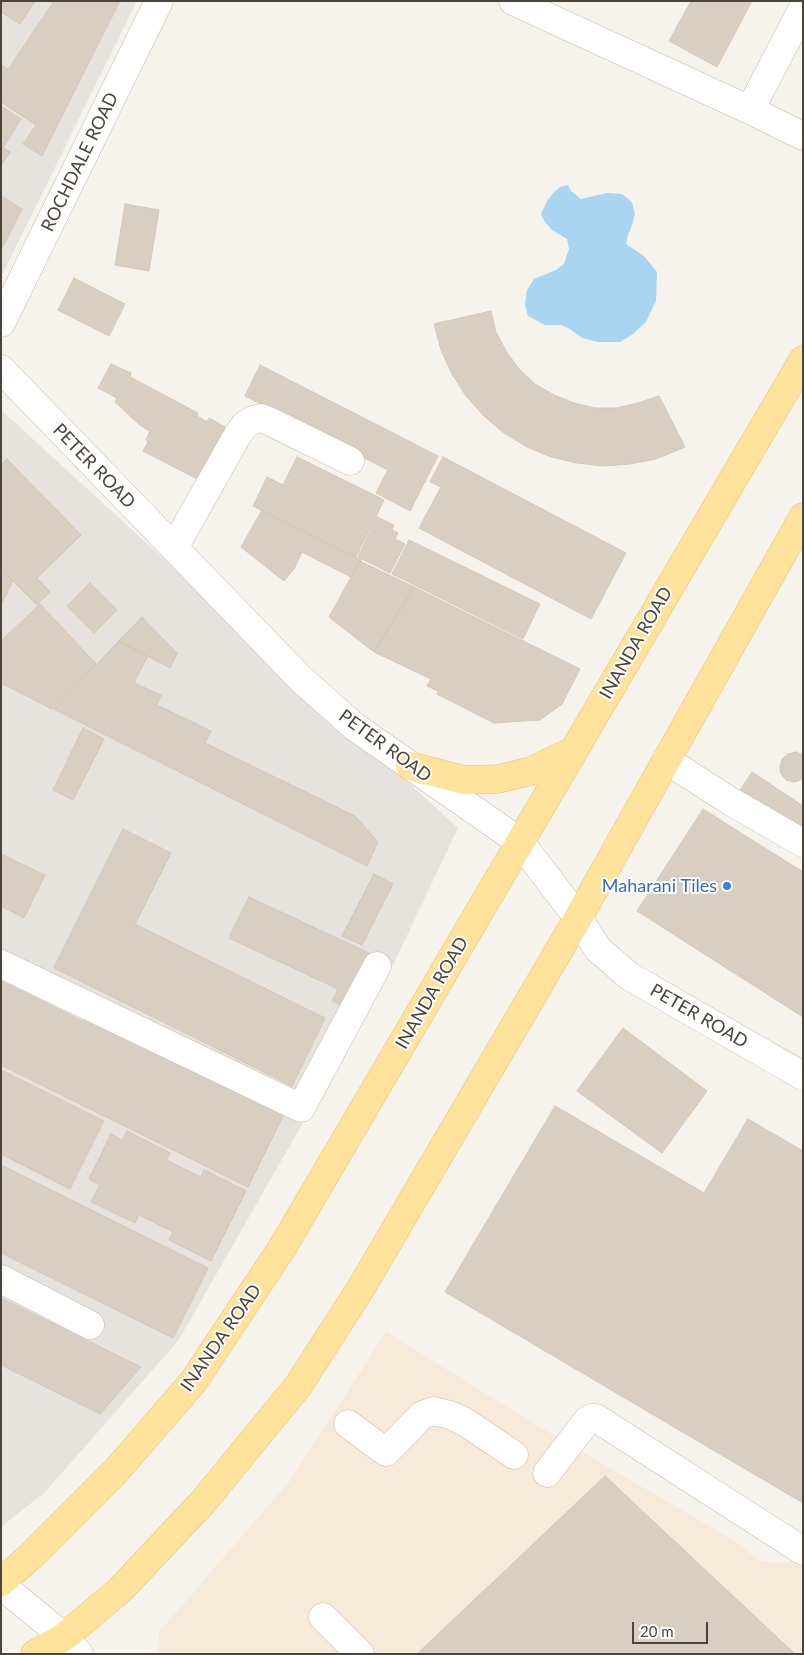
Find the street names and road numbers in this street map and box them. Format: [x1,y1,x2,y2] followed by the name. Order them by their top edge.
[37,89,123,235] street label: ROCHDALE ROAD
[48,419,140,513] street label: PETER ROAD
[595,583,677,703] street label: INANDA ROAD
[334,705,436,787] street label: PETER ROAD
[391,933,473,1053] street label: INANDA ROAD
[646,979,752,1053] street label: PETER ROAD
[176,1280,266,1396] street label: INANDA ROAD

